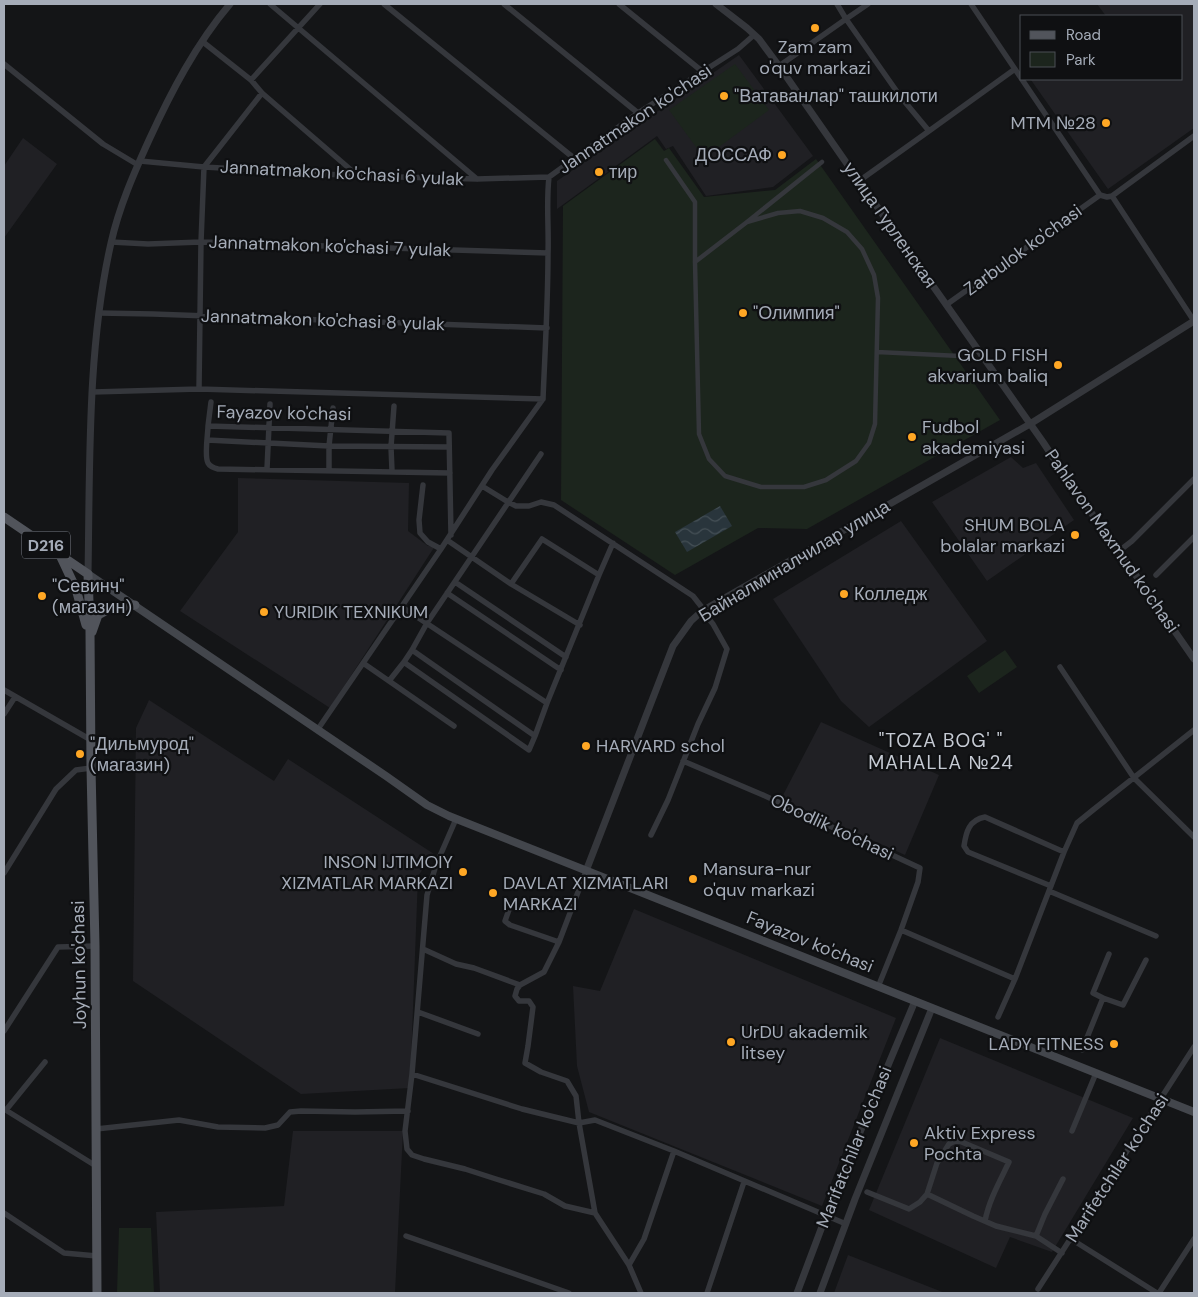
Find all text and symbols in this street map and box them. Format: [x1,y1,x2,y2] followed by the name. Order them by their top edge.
[1020,15,1183,80] legend
[809,22,821,34] marker: Zam zam o'quv markazi
[1066,25,1101,45] text: Road
[759,35,871,80] place label: Zam zam o'quv markazi
[1066,50,1096,70] text: Park
[554,59,716,179] street label: Jannatmakon ko'chasi
[734,84,938,108] place label: "Ватаванлар" ташкилоти
[718,90,730,102] marker: "Ватаванлар" ташкилоти
[1011,111,1096,135] place label: MTM №28
[1100,117,1112,129] marker: MTM №28
[695,143,772,167] place label: ДОССАФ
[776,149,788,161] marker: ДОССАФ
[219,155,465,191] street label: Jannatmakon ko'chasi 6 yulak
[838,157,942,293] street label: улица Гурленская
[609,160,637,184] place label: тир
[593,166,605,178] marker: тир
[959,199,1087,301] street label: Zarbulok ko'chasi
[208,230,452,262] street label: Jannatmakon ko'chasi 7 yulak
[753,301,840,325] place label: "Олимпия"
[201,304,445,336] street label: Jannatmakon ko'chasi 8 yulak
[737,307,749,319] marker: "Олимпия"
[928,343,1048,388] place label: GOLD FISH akvarium baliq
[1052,359,1064,371] marker: GOLD FISH akvarium baliq
[216,400,352,426] street label: Fayazov ko'chasi
[922,415,1025,460] place label: Fudbol akademiyasi
[906,431,918,443] marker: Fudbol akademiyasi
[1039,444,1185,638] street label: Pahlavon Maxmud ko'chasi
[694,494,895,628] street label: Байналминалчилар улица
[940,513,1065,558] place label: SHUM BOLA bolalar markazi
[1069,529,1081,541] marker: SHUM BOLA bolalar markazi
[22,532,70,558] road number: D216
[52,574,132,619] place label: "Севинч" (магазин)
[854,582,927,606] place label: Колледж
[838,588,850,600] marker: Колледж
[36,590,48,602] marker: "Севинч" (магазин)
[274,600,428,624] place label: YURIDIK TEXNIKUM
[258,606,270,618] marker: YURIDIK TEXNIKUM
[868,728,1014,775] district label: "TOZA BOG' " MAHALLA №24
[90,732,194,777] place label: "Дильмурод" (магазин)
[596,734,725,758] place label: HARVARD schol
[580,740,592,752] marker: HARVARD schol
[74,748,86,760] marker: "Дильмурод" (магазин)
[766,788,898,866] street label: Obodlik ko'chasi
[281,850,454,895] place label: INSON IJTIMOIY XIZMATLAR MARKAZI
[703,857,815,902] place label: Mansura-nur o'quv markazi
[457,866,469,878] marker: INSON IJTIMOIY XIZMATLAR MARKAZI
[503,871,669,916] place label: DAVLAT XIZMATLARI MARKAZI
[687,873,699,885] marker: Mansura-nur o'quv markazi
[487,887,499,899] marker: DAVLAT XIZMATLARI MARKAZI
[66,900,92,1030] street label: Joyhun ko'chasi
[743,906,877,978] street label: Fayazov ko'chasi
[741,1020,868,1065] place label: UrDU akademik litsey
[988,1032,1104,1056] place label: LADY FITNESS
[725,1036,737,1048] marker: UrDU akademik litsey
[1108,1038,1120,1050] marker: LADY FITNESS
[811,1063,897,1231] street label: Marifatchilar ko'chasi
[1060,1089,1174,1247] street label: Marifetchilar ko'chasi
[924,1121,1036,1166] place label: Aktiv Express Pochta
[908,1137,920,1149] marker: Aktiv Express Pochta

